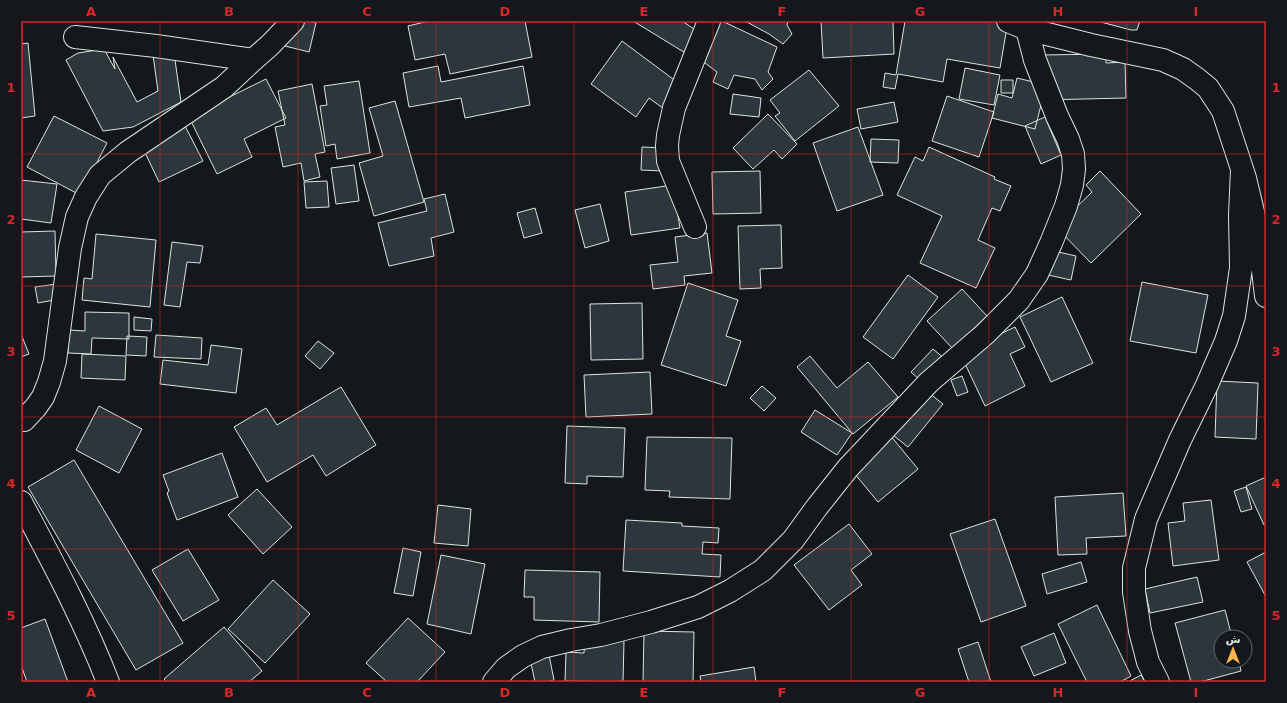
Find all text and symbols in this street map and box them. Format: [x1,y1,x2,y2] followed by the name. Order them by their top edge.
[86,4,96,19] text: A
[224,4,234,19] text: B
[362,4,372,19] text: C
[500,4,511,19] text: D
[640,4,648,19] text: E
[778,4,786,19] text: F
[915,4,925,19] text: G
[1053,4,1063,19] text: H
[1194,4,1198,19] text: I
[6,80,16,95] text: 1
[1271,80,1281,95] text: 1
[6,212,16,227] text: 2
[1271,212,1281,227] text: 2
[6,344,16,359] text: 3
[1271,344,1281,359] text: 3
[6,476,16,491] text: 4
[1271,476,1281,491] text: 4
[6,608,16,623] text: 5
[1271,608,1281,623] text: 5
[1213,629,1253,669] north arrow
[1225,633,1241,646] text: ش
[86,685,96,700] text: A
[224,685,234,700] text: B
[362,685,372,700] text: C
[500,685,511,700] text: D
[640,685,648,700] text: E
[778,685,786,700] text: F
[915,685,925,700] text: G
[1053,685,1063,700] text: H
[1194,685,1198,700] text: I

